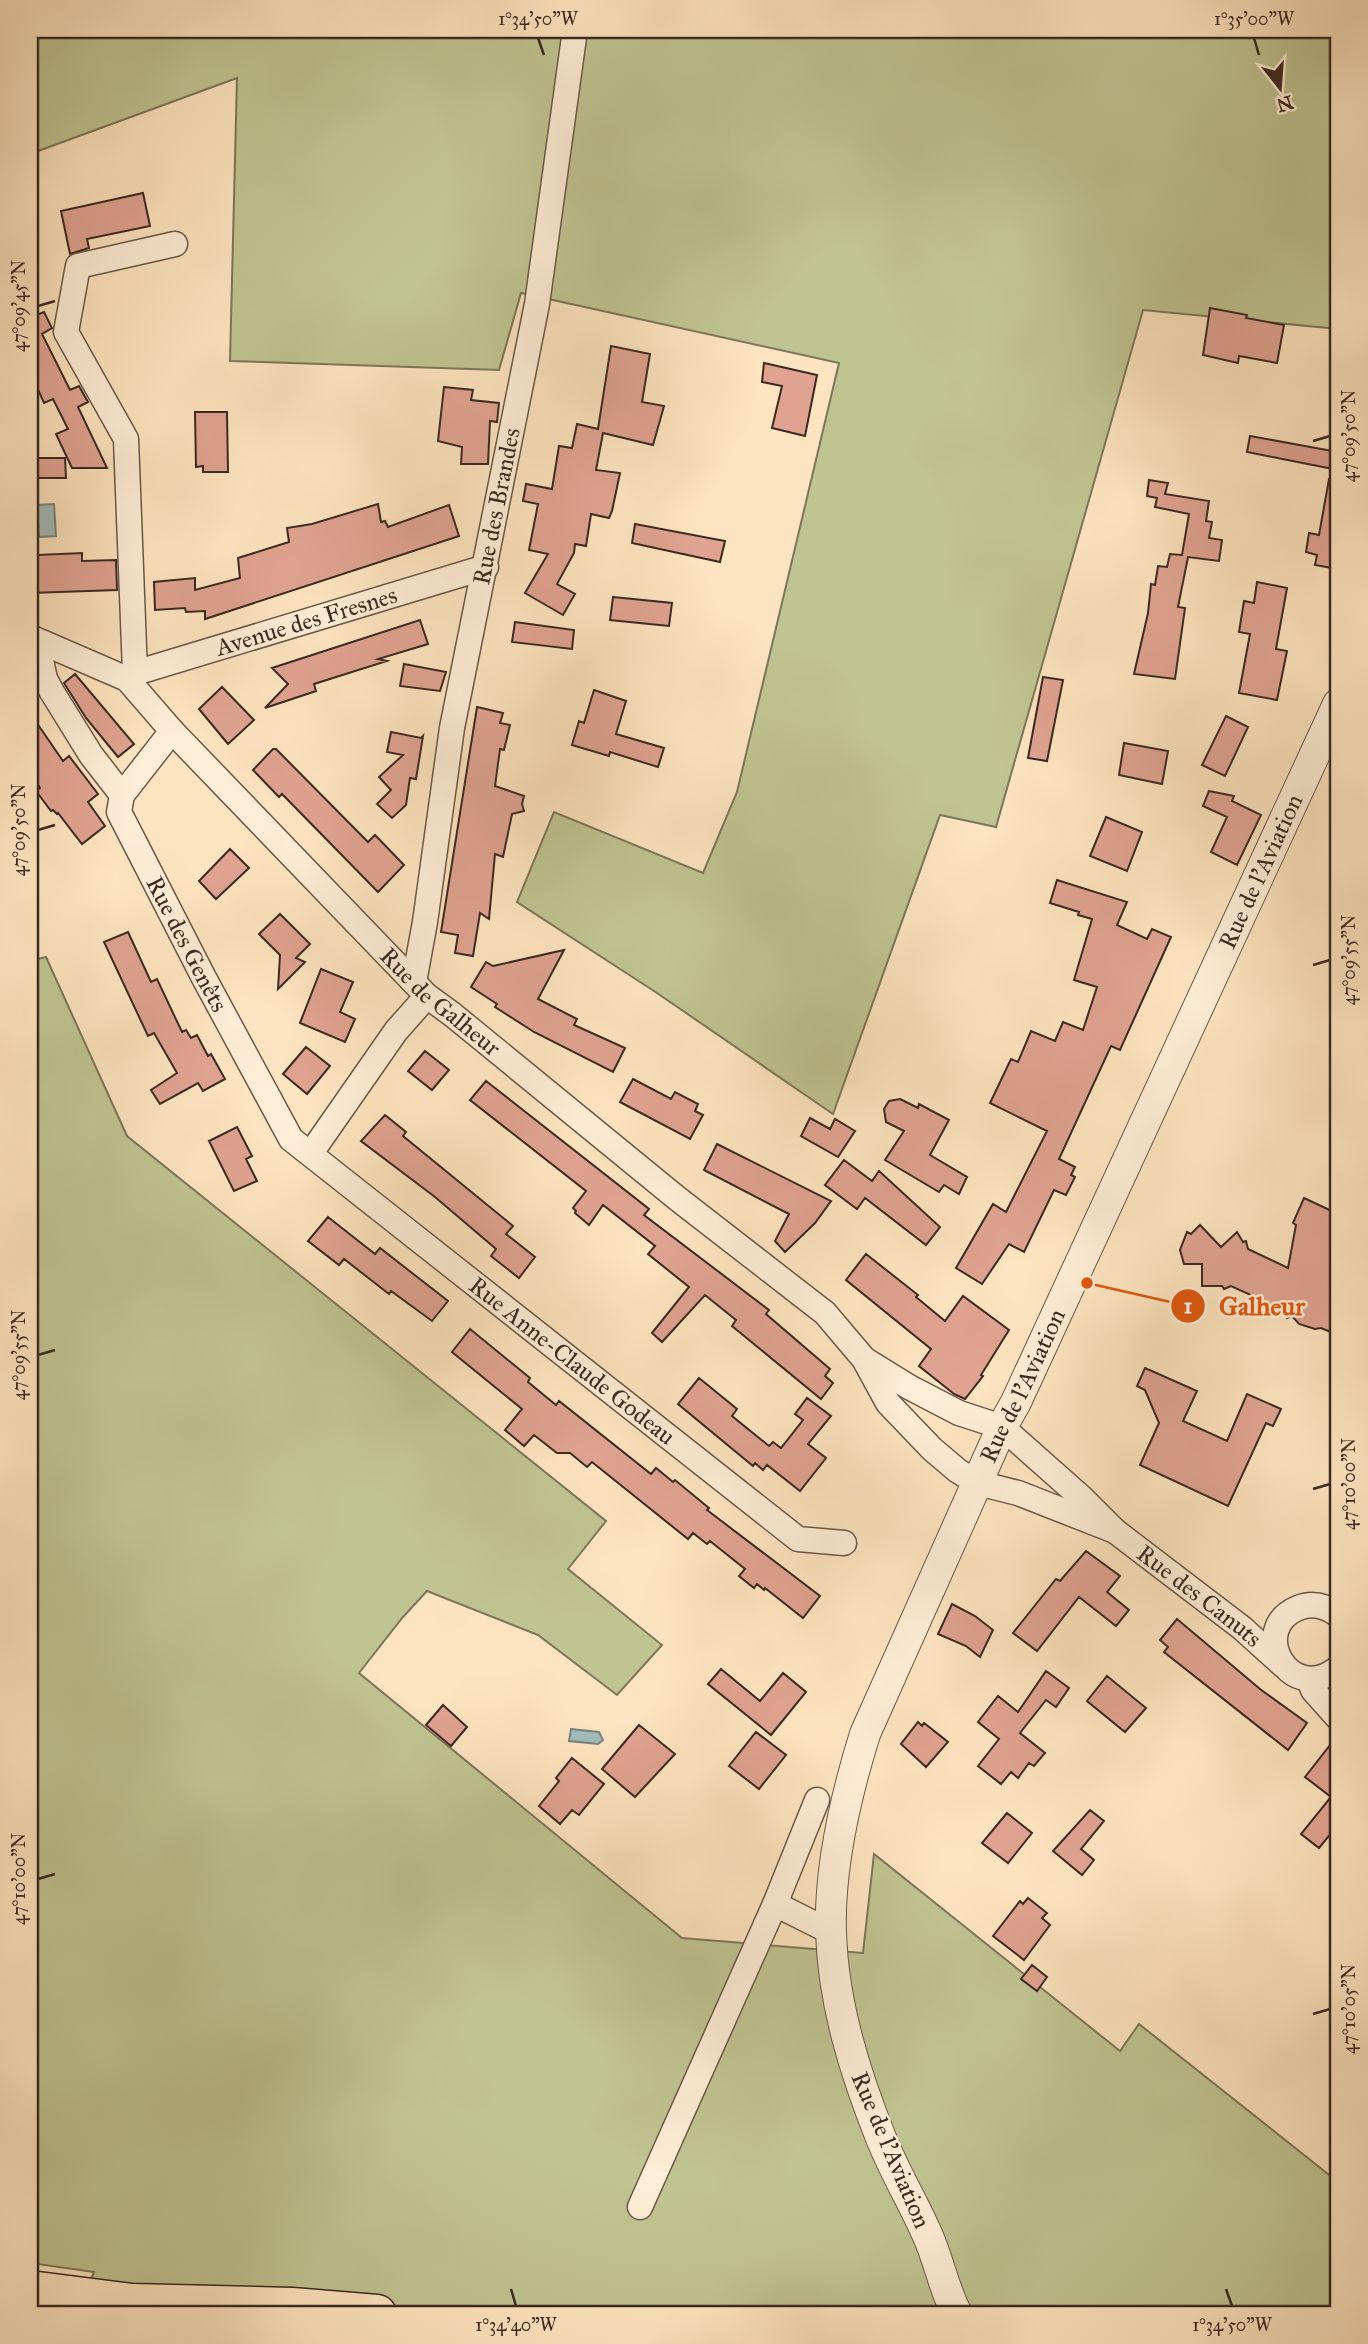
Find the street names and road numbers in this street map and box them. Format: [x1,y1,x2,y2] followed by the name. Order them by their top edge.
[466,425,527,587] street label: Rue des Brandes
[211,580,401,663] street label: Avenue des Fresnes
[1212,789,1309,954] street label: Rue de l'Aviation
[140,871,234,1017] street label: Rue des Genêts
[373,941,507,1063] street label: Rue de Galheur
[463,1270,681,1451] street label: Rue Anne-Claude Godeau
[973,1304,1072,1467] street label: Rue de l'Aviation
[1131,1538,1268,1654] street label: Rue des Canuts
[845,2067,937,2233] street label: Rue de l'Aviation

